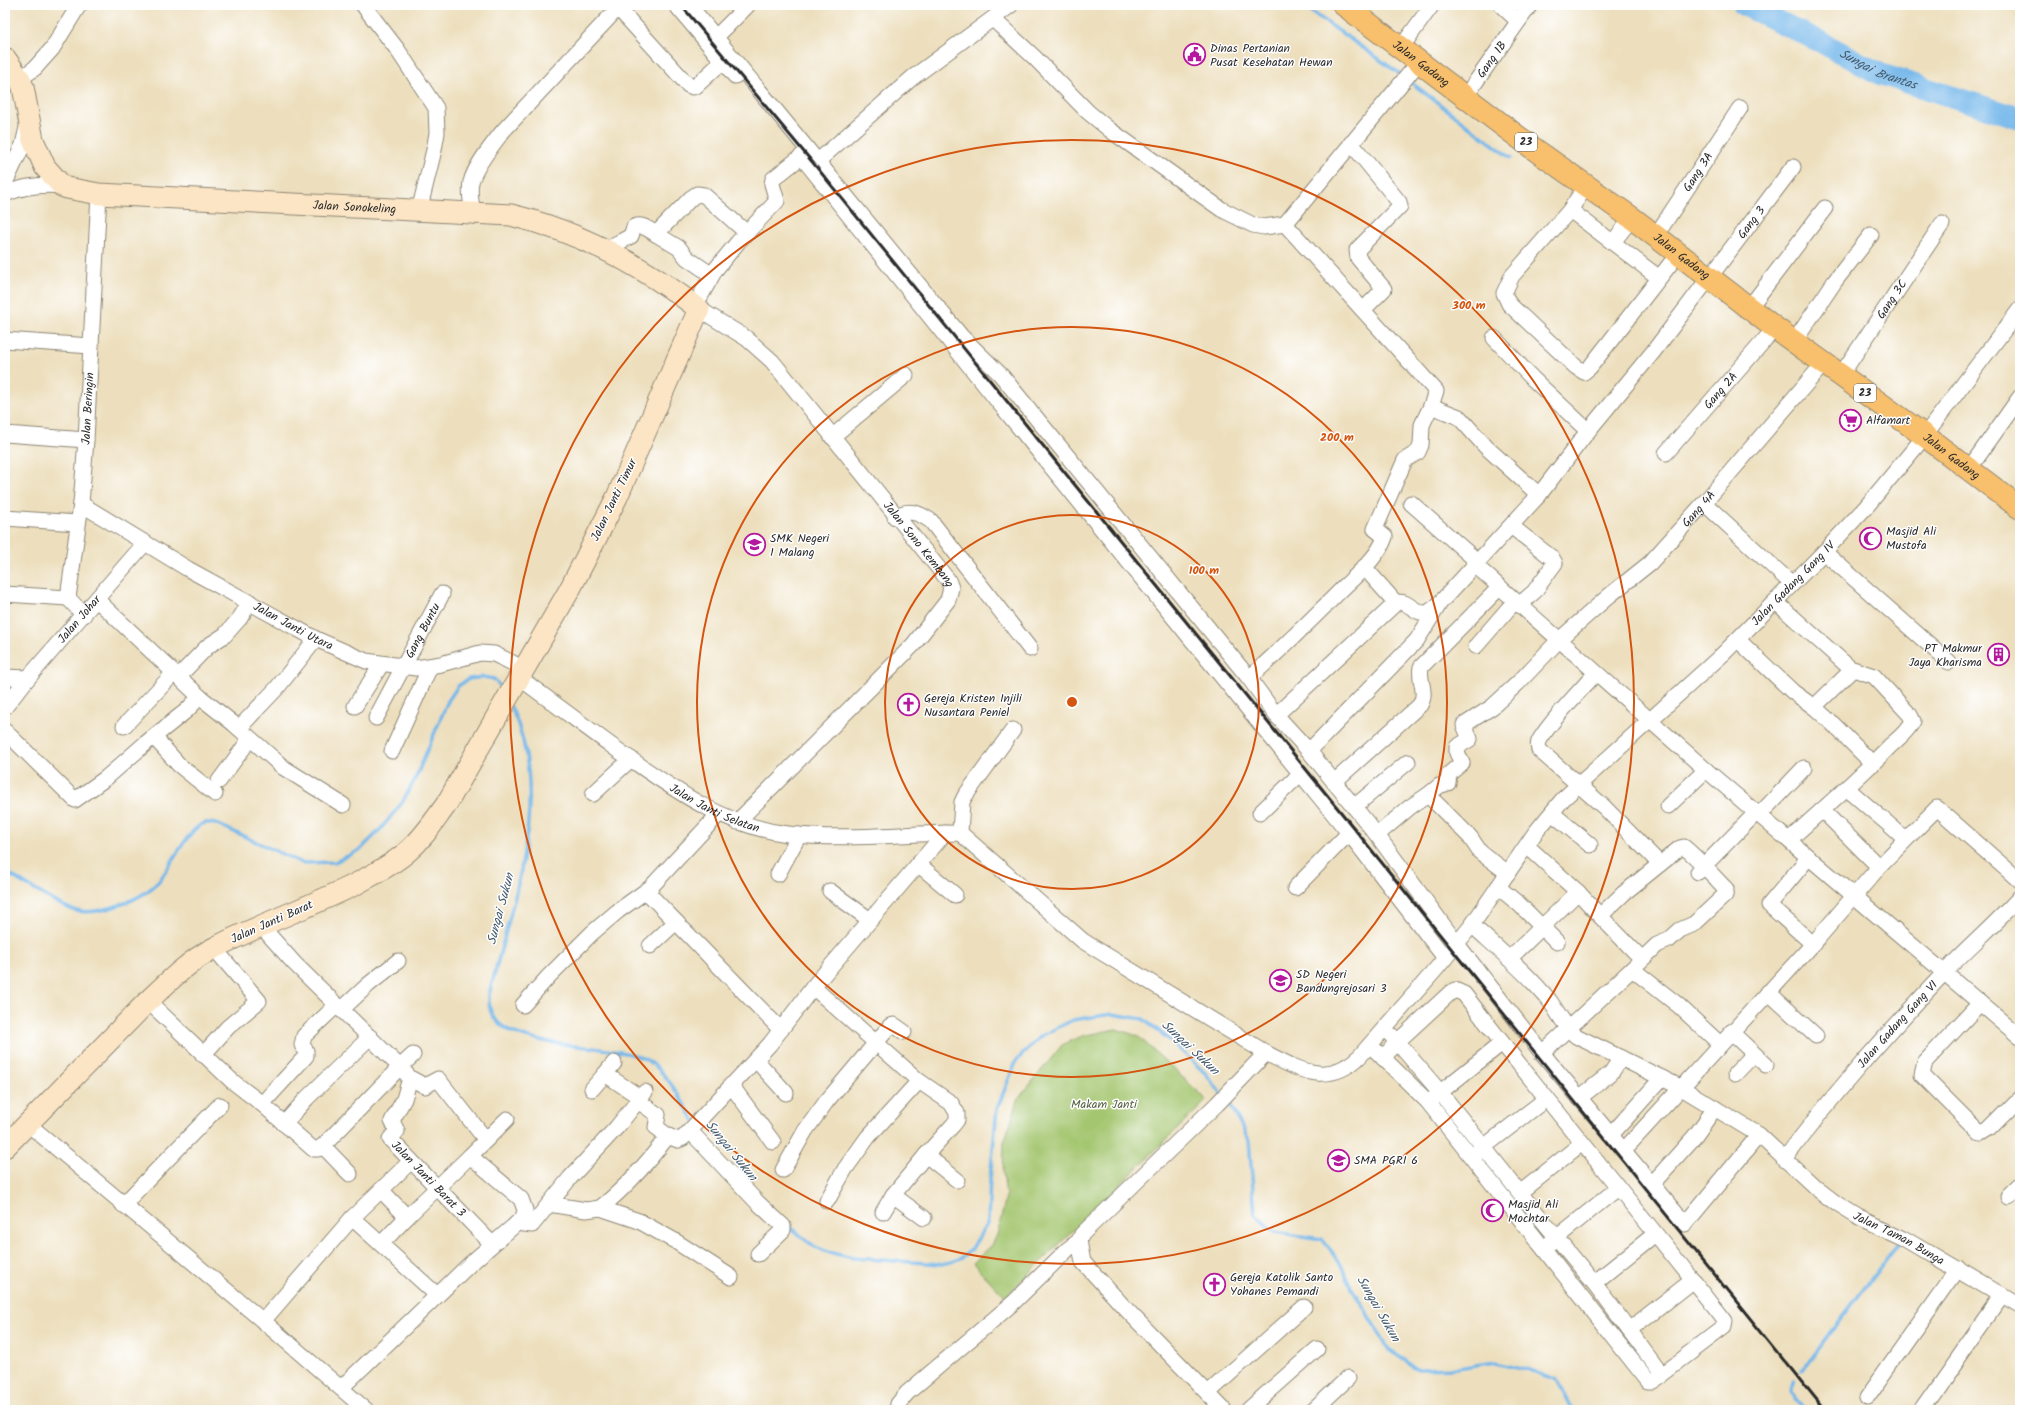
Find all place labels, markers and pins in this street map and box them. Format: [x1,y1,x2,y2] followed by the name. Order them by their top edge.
[1210,39,1333,72] place label: Dinas Pertanian Pusat Kesehatan Hewan
[1181,42,1207,68] public building icon: Dinas Pertanian Pusat Kesehatan Hewan
[1837,407,1863,433] supermarket icon: Alfamart
[1866,411,1911,430] place label: Alfamart
[1886,522,1937,555] place label: Masjid Ali Mustofa
[1857,525,1883,551] mosque icon: Masjid Ali Mustofa
[770,529,830,562] place label: SMK Negeri 1 Malang
[742,532,768,558] school or university icon: SMK Negeri 1 Malang
[1908,639,1983,672] place label: PT Makmur Jaya Kharisma
[1985,642,2011,668] building icon: PT Makmur Jaya Kharisma
[924,689,1023,722] place label: Gereja Kristen Injili Nusantara Peniel
[895,692,921,718] church icon: Gereja Kristen Injili Nusantara Peniel
[1065,695,1079,709] centre of rings
[1296,965,1387,998] place label: SD Negeri Bandungrejosari 3
[1268,968,1294,994] school or university icon: SD Negeri Bandungrejosari 3
[1325,1147,1351,1173] school or university icon: SMA PGRI 6
[1354,1151,1418,1170] place label: SMA PGRI 6
[1508,1195,1559,1228] place label: Masjid Ali Mochtar
[1479,1198,1505,1224] mosque icon: Masjid Ali Mochtar
[1230,1268,1333,1301] place label: Gereja Katolik Santo Yohanes Pemandi
[1201,1271,1227,1297] church icon: Gereja Katolik Santo Yohanes Pemandi

